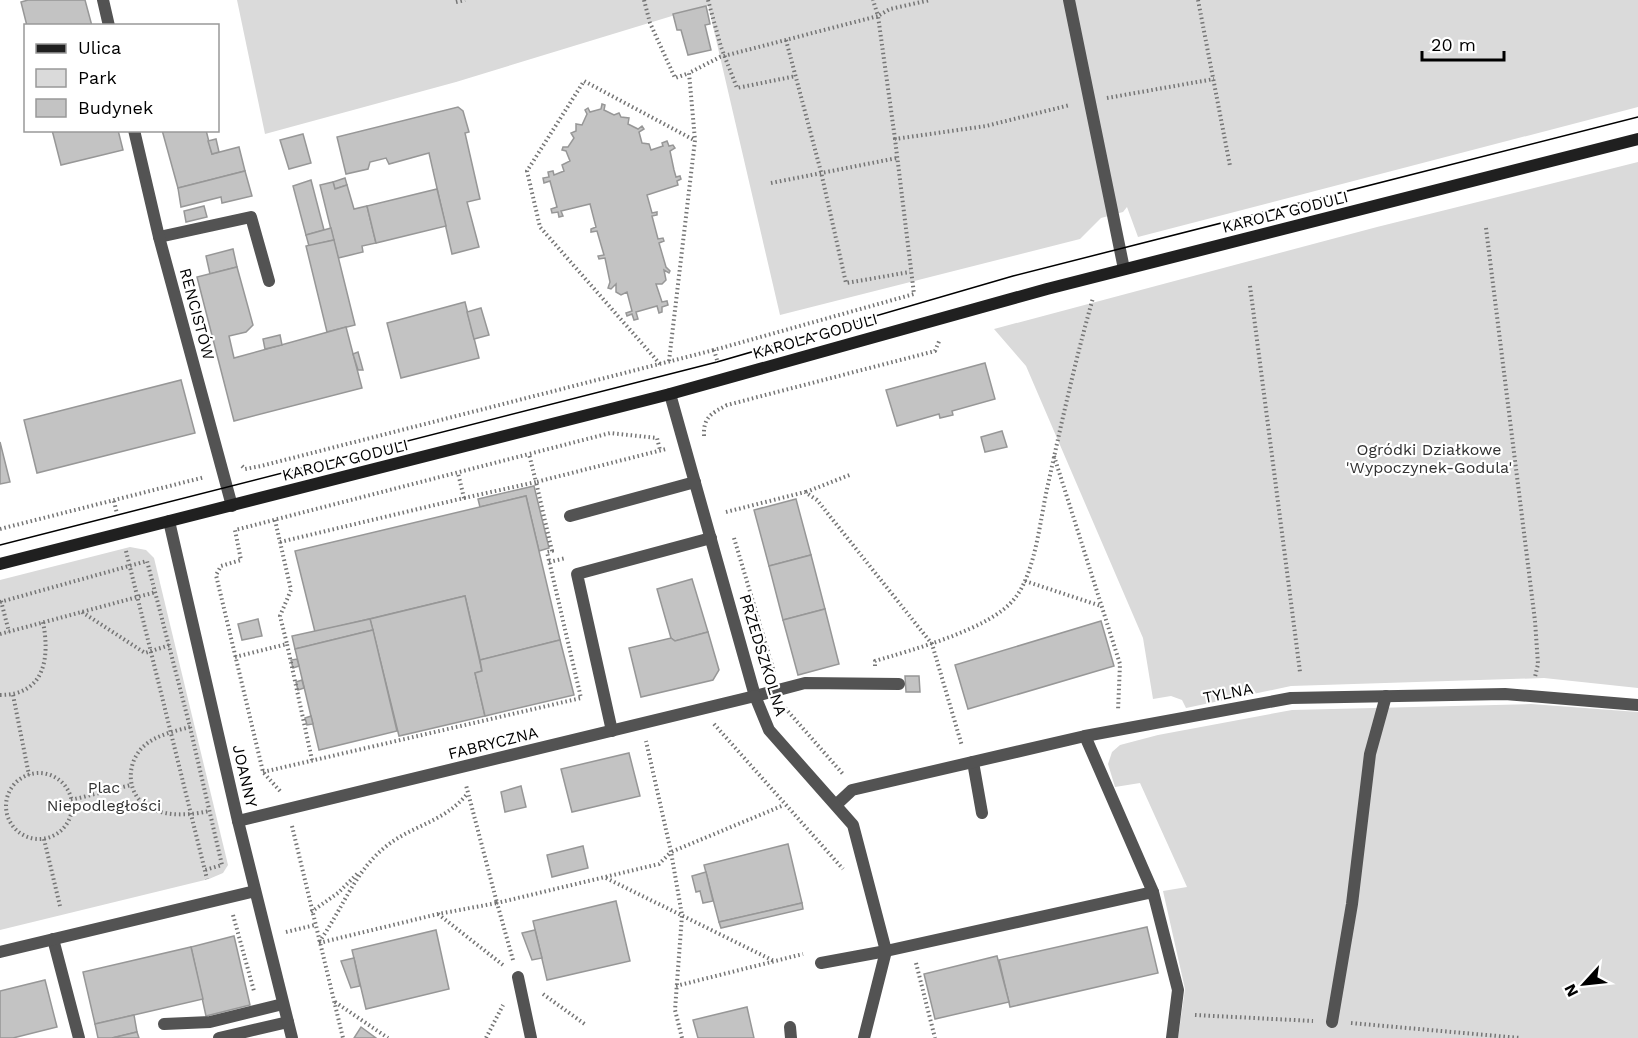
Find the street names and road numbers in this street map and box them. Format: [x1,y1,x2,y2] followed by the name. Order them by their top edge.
[1220,187,1350,237] street label: KAROLA GODULI
[176,266,218,362] street label: RENCISTÓW
[750,309,880,363] street label: KAROLA GODULI
[280,435,410,485] street label: KAROLA GODULI
[735,592,791,719] street label: PRZEDSZKOLNA
[1201,679,1255,707] street label: TYLNA
[446,723,540,763] street label: FABRYCZNA
[229,743,261,809] street label: JOANNY

